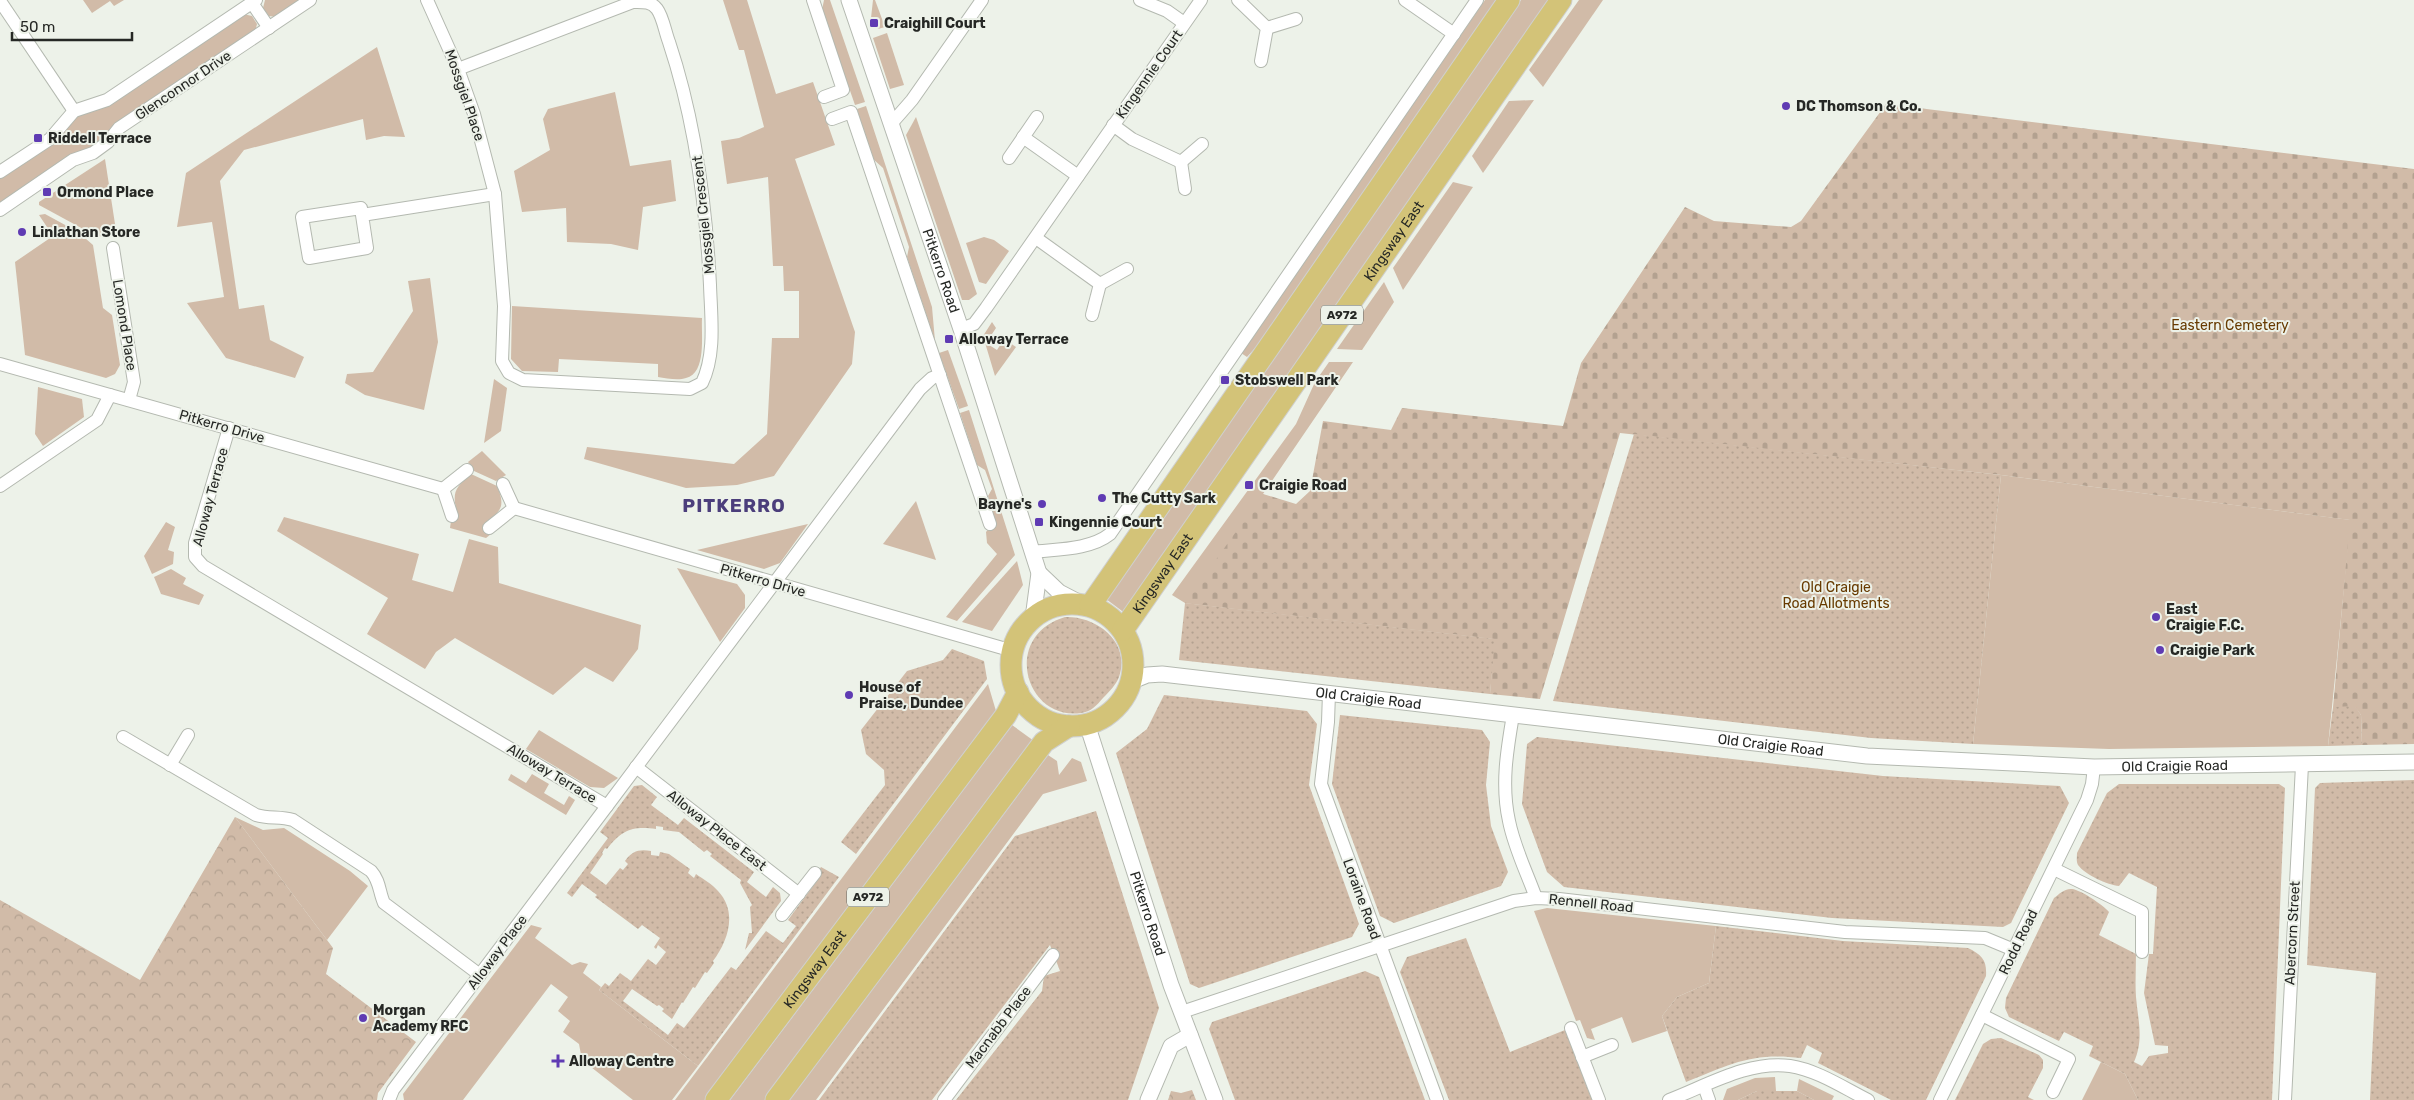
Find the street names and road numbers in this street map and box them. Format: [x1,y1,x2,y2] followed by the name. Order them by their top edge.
[1112,26,1187,122] street label: Kingennie Court
[132,47,235,124] street label: Glenconnor Drive
[441,47,488,143] street label: Mossgiel Place
[689,154,718,275] street label: Mossgiel Crescent
[1360,197,1428,284] street label: Kingsway East
[918,227,963,315] street label: Pitkerro Road
[109,278,140,372] street label: Lomond Place
[1321,306,1363,324] road number: A972
[177,406,267,447] street label: Pitkerro Drive
[189,446,232,548] street label: Alloway Terrace
[1129,530,1197,617] street label: Kingsway East
[718,560,808,601] street label: Pitkerro Drive
[1314,684,1422,713] street label: Old Craigie Road
[1717,731,1825,760] street label: Old Craigie Road
[504,740,600,807] street label: Alloway Terrace
[2121,757,2228,776] street label: Old Craigie Road
[664,786,770,875] street label: Alloway Place East
[1339,856,1384,942] street label: Loraine Road
[1126,869,1169,958] street label: Pitkerro Road
[2281,880,2304,986] street label: Abercorn Street
[847,888,889,906] road number: A972
[1548,891,1634,916] street label: Rennell Road
[1995,907,2042,978] street label: Rodd Road
[464,911,531,993] street label: Alloway Place
[780,926,850,1012] street label: Kingsway East
[962,983,1035,1072] street label: Macnabb Place

